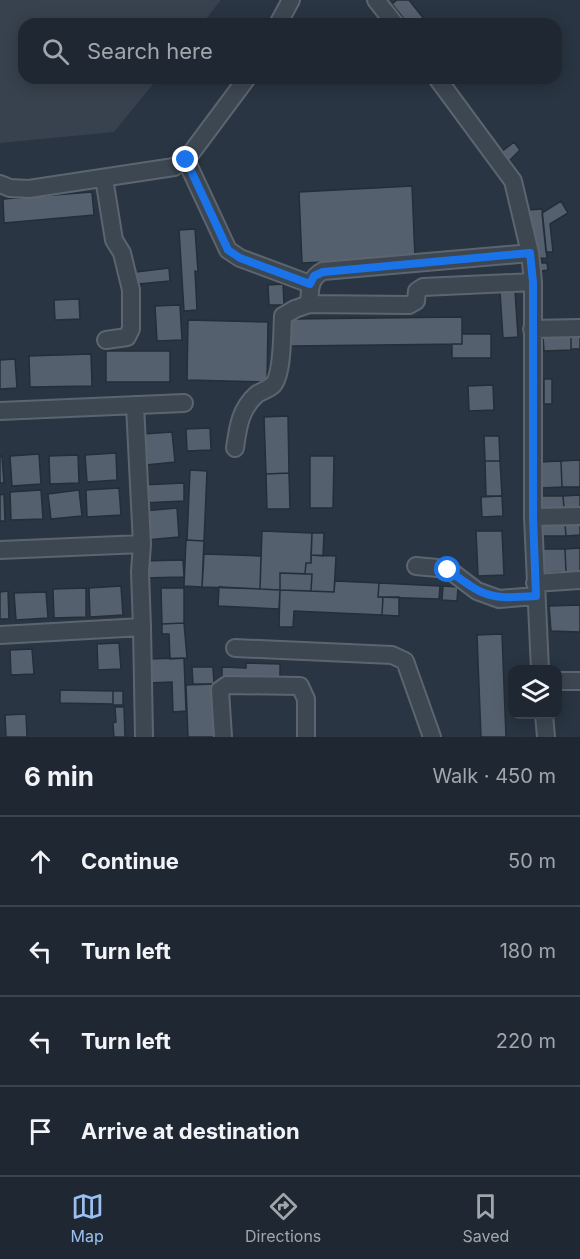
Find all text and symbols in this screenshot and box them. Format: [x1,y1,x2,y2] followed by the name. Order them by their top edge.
[18,18,562,84] search box
[39,35,72,68] icon: search
[87,38,213,64] text: Search here
[172,146,198,172] route end
[434,556,460,582] route start
[508,665,562,719] map controls
[508,665,562,719] button: layers
[24,761,94,792] text: 6 min
[432,764,556,788] text: Walk · 450 m
[24,845,57,878] icon: ahead
[81,848,179,874] text: Continue
[508,849,556,873] text: 50 m
[24,935,57,968] icon: left
[81,938,171,964] text: Turn left
[500,939,556,963] text: 180 m
[24,1025,57,1058] icon: left
[81,1028,171,1054] text: Turn left
[496,1029,556,1053] text: 220 m
[24,1115,57,1148] icon: arrive
[81,1118,300,1144] text: Arrive at destination
[71,1190,104,1246] tab: Map
[245,1190,321,1246] tab: Directions
[463,1190,509,1246] tab: Saved

